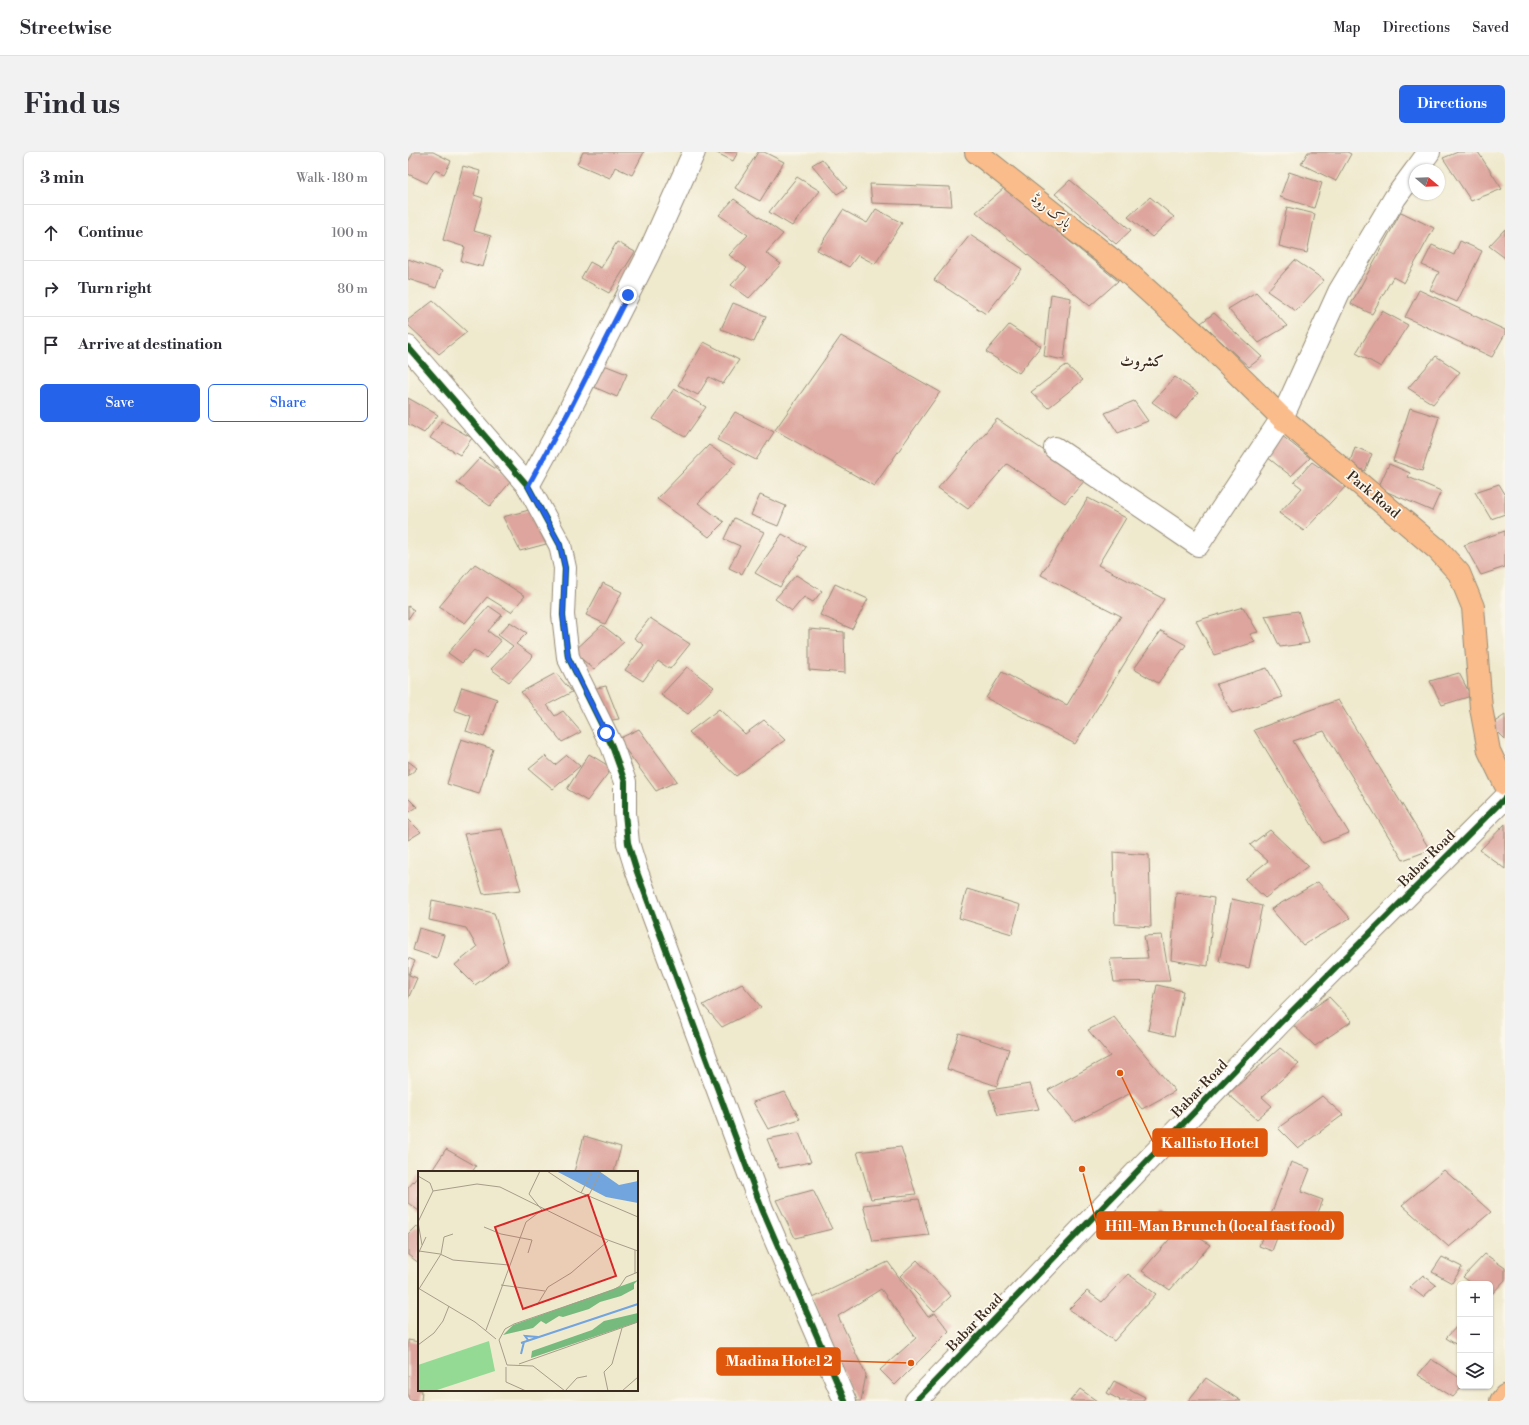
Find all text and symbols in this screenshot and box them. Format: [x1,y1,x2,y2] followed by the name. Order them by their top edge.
[20,16,112,40] text: Streetwise
[1333,19,1361,37] text: Map
[1383,19,1450,37] text: Directions
[1472,19,1509,37] text: Saved
[1399,85,1505,123] button: Directions
[24,87,120,122] text: Find us
[1409,164,1445,200] north arrow
[40,167,84,189] text: 3 min
[296,170,368,186] text: Walk · 180 m
[1026,190,1076,234] street label: پارک روڈ
[40,222,62,244] icon: ahead
[78,223,143,242] text: Continue
[332,225,368,241] text: 100 m
[40,278,62,300] icon: right
[78,279,152,298] text: Turn right
[337,281,368,297] text: 80 m
[619,286,637,304] route end
[40,334,62,356] icon: arrive
[78,335,222,354] text: Arrive at destination
[1120,352,1164,372] district label: کشروٹ
[40,384,200,422] button: Save
[208,384,368,422] button: Share
[1343,467,1404,523] street label: Park Road
[597,724,615,742] route start
[1394,827,1459,892] street label: Babar Road
[1167,1056,1232,1122] street label: Babar Road
[1153,1129,1267,1156] callout: Kallisto Hotel
[1161,1134,1259,1153] text: Kallisto Hotel
[418,1171,638,1391] inset map
[1097,1212,1343,1239] callout: Hill-Man Brunch (local fast food)
[1105,1217,1335,1236] text: Hill-Man Brunch (local fast food)
[1457,1281,1493,1389] map controls
[1457,1281,1493,1317] button: +
[942,1290,1007,1356] street label: Babar Road
[1457,1317,1493,1353] button: −
[717,1348,840,1375] callout: Madina Hotel 2
[725,1352,833,1371] text: Madina Hotel 2
[1457,1353,1493,1389] button: layers

